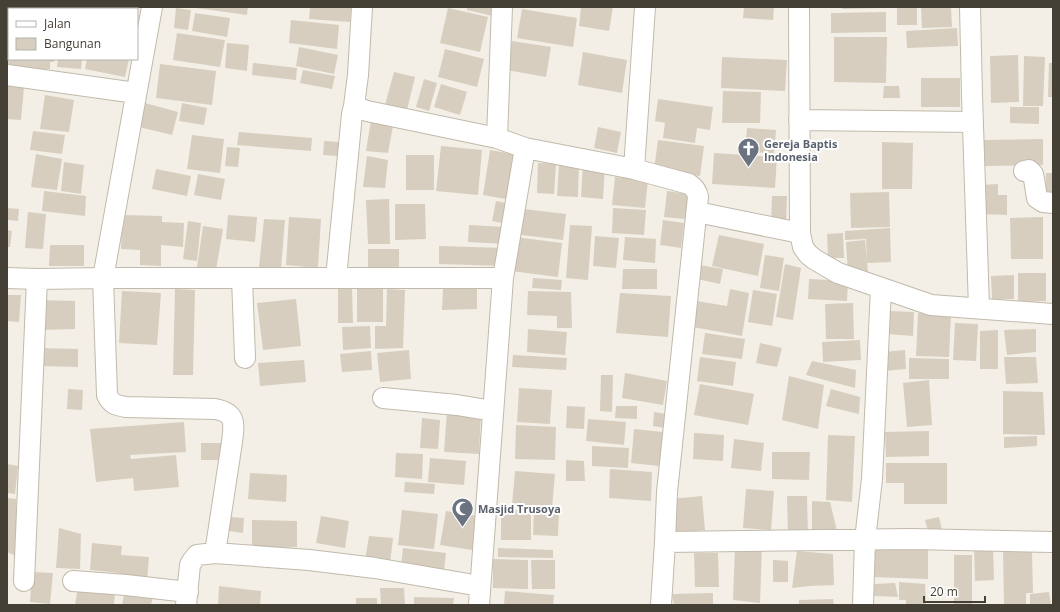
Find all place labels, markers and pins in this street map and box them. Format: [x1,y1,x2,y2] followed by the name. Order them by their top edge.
[736,136,762,169] church icon: Gereja Baptis Indonesia
[764,136,838,164] place label: Gereja Baptis Indonesia
[450,495,476,528] mosque icon: Masjid Trusoya
[478,501,561,516] place label: Masjid Trusoya

